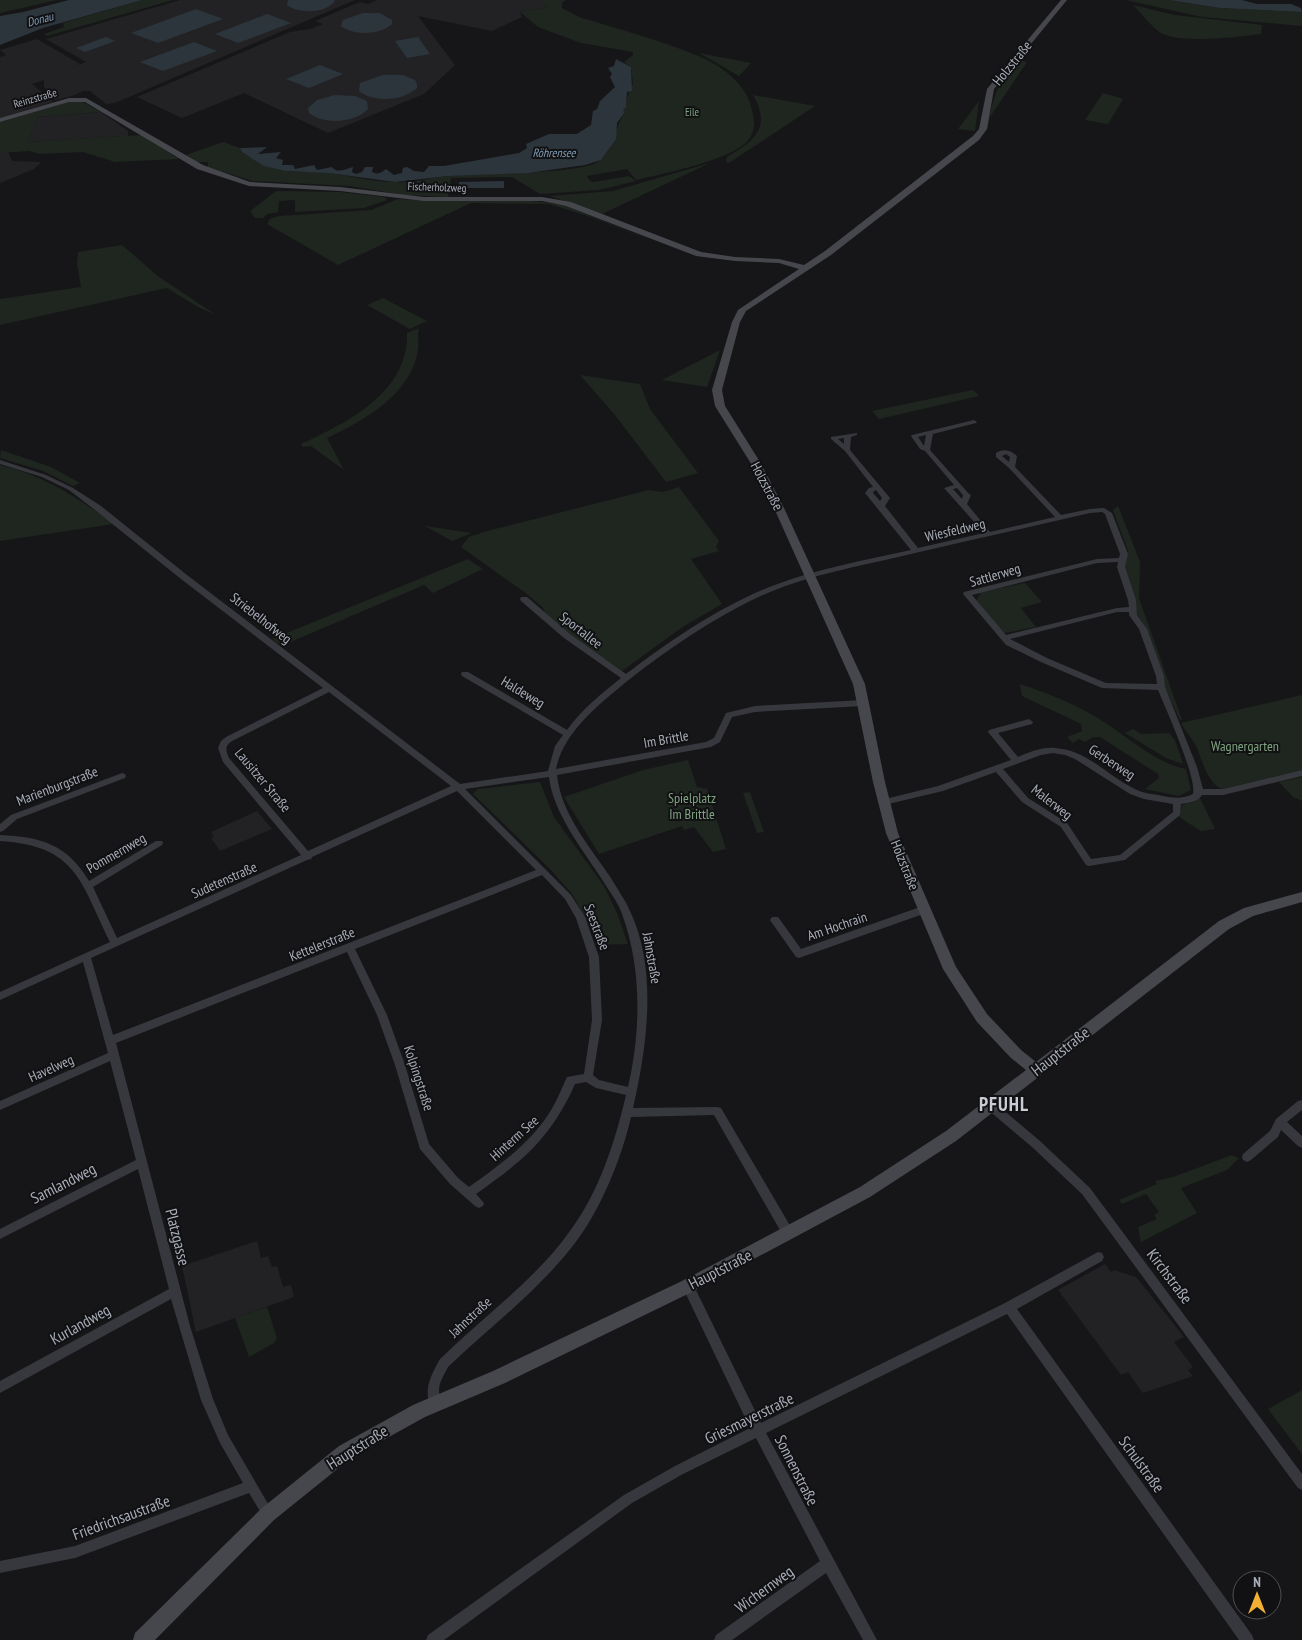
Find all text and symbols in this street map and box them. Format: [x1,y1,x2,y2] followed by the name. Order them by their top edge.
[25,8,56,30] water label: Donau
[988,37,1036,89] street label: Holzstraße
[12,85,59,111] street label: Reinzstraße
[685,105,700,119] park label: Eile
[532,145,577,160] water label: Röhrensee
[407,179,467,195] street label: Fischerholzweg
[747,459,787,514] street label: Holzstraße
[923,514,987,546] street label: Wiesfeldweg
[968,559,1022,591] street label: Sattlerweg
[227,588,295,648] street label: Striebelhofweg
[556,608,606,653] street label: Sportallee
[498,672,548,712] street label: Haldeweg
[642,726,690,752] street label: Im Brittle
[1211,737,1279,755] park label: Wagnergarten
[1085,740,1139,784] street label: Gerberweg
[231,744,295,816] street label: Lausitzer Straße
[14,762,101,810] street label: Marienburgstraße
[1028,780,1076,824] street label: Malerweg
[668,789,716,823] park label: Spielplatz Im Brittle
[83,829,149,877] street label: Pommernweg
[887,837,923,893] street label: Holzstraße
[188,857,260,903] street label: Sudetenstraße
[580,901,614,953] street label: Seestraße
[805,907,869,945] street label: Am Hochrain
[287,923,358,965] street label: Kettelerstraße
[638,930,665,985] street label: Jahnstraße
[1027,1022,1093,1080] street label: Hauptstraße
[400,1043,438,1113] street label: Kolpingstraße
[26,1050,76,1086] street label: Havelweg
[979,1092,1029,1116] district label: PFUHL
[486,1111,542,1165] street label: Hinterm See
[27,1158,99,1208] street label: Samlandweg
[161,1206,195,1268] street label: Platzgasse
[685,1245,755,1293] street label: Hauptstraße
[1143,1245,1197,1307] street label: Kirchstraße
[444,1293,495,1342] street label: Jahnstraße
[46,1299,114,1349] street label: Kurlandweg
[701,1388,797,1448] street label: Griesmayerstraße
[323,1420,391,1474] street label: Hauptstraße
[771,1431,823,1509] street label: Sonnenstraße
[1115,1432,1169,1496] street label: Schulstraße
[69,1490,173,1544] street label: Friedrichsaustraße
[731,1561,797,1617] street label: Wichernweg
[1232,1570,1282,1620] north arrow
[1253,1573,1261,1591] text: N

